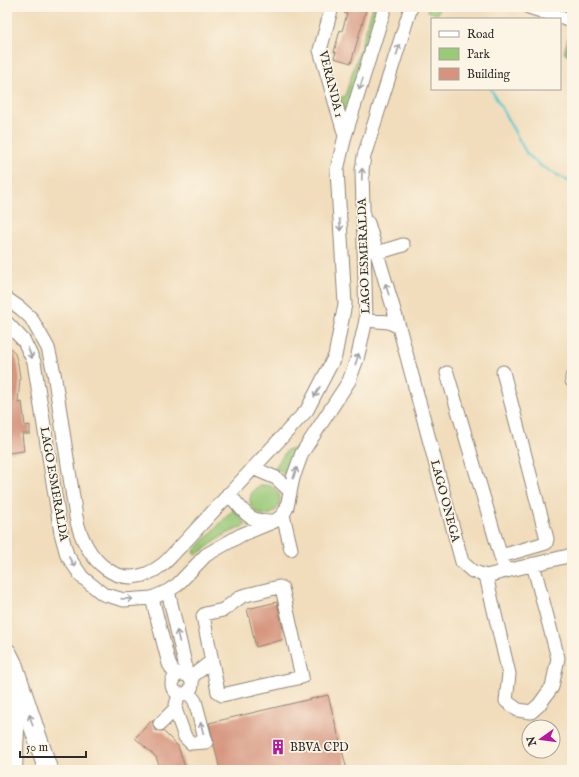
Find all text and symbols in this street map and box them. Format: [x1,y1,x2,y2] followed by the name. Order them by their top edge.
[431,18,561,90] legend
[467,27,495,42] text: Road
[395,43,402,56] one-way arrow
[467,47,490,62] text: Park
[315,48,347,119] street label: VERANDA 1
[467,67,511,82] text: Building
[357,78,364,91] one-way arrow
[358,168,366,181] one-way arrow
[354,197,374,314] street label: LAGO ESMERALDA
[337,218,344,231] one-way arrow
[383,283,390,296] one-way arrow
[27,347,35,359] one-way arrow
[354,353,361,366] one-way arrow
[313,385,321,397] one-way arrow
[37,426,72,543] street label: LAGO ESMERALDA
[427,458,463,545] street label: LAGO ONEGA
[292,467,300,479] one-way arrow
[68,556,76,567] one-way arrow
[120,595,133,603] one-way arrow
[174,630,182,643] one-way arrow
[27,714,34,727] one-way arrow
[521,719,561,759] north arrow
[198,722,205,735] one-way arrow
[20,733,86,759] scale bar
[524,734,540,748] text: N
[269,738,287,756] building icon: BBVA CPD
[26,740,48,755] text: 50 m
[290,740,349,755] place label: BBVA CPD

